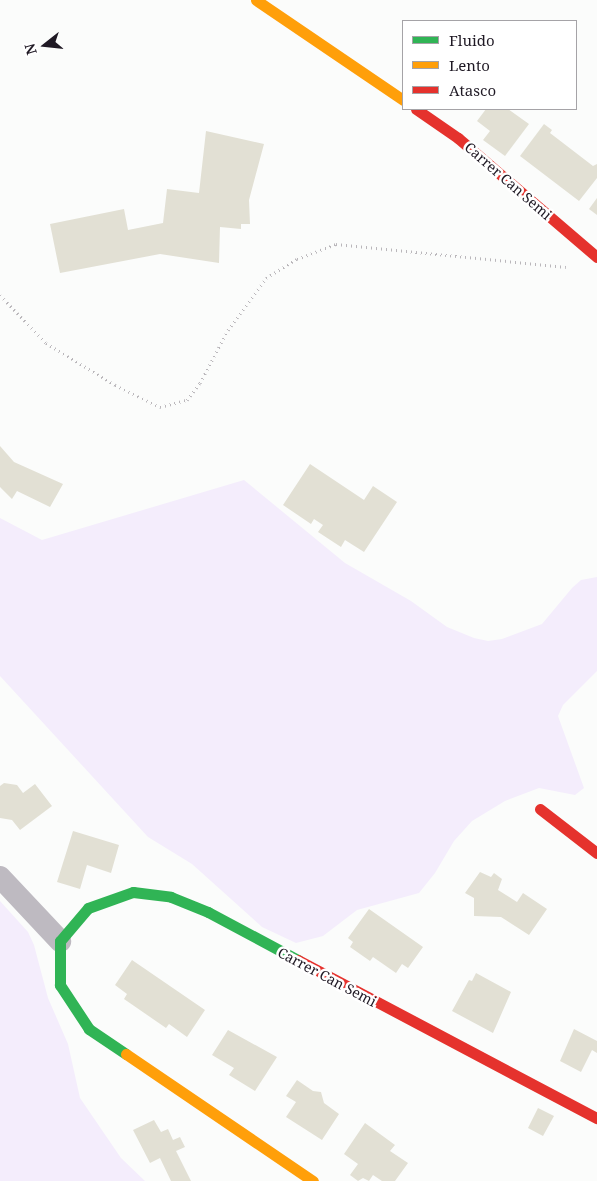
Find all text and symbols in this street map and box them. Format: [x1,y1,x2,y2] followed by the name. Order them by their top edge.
[20,20,70,70] north arrow
[402,20,577,110] legend
[449,30,495,50] text: Fluido
[19,41,41,57] text: N
[449,55,490,75] text: Lento
[449,80,496,100] text: Atasco
[461,139,555,223] street label: Carrer Can Semi
[275,944,379,1010] street label: Carrer Can Semi

